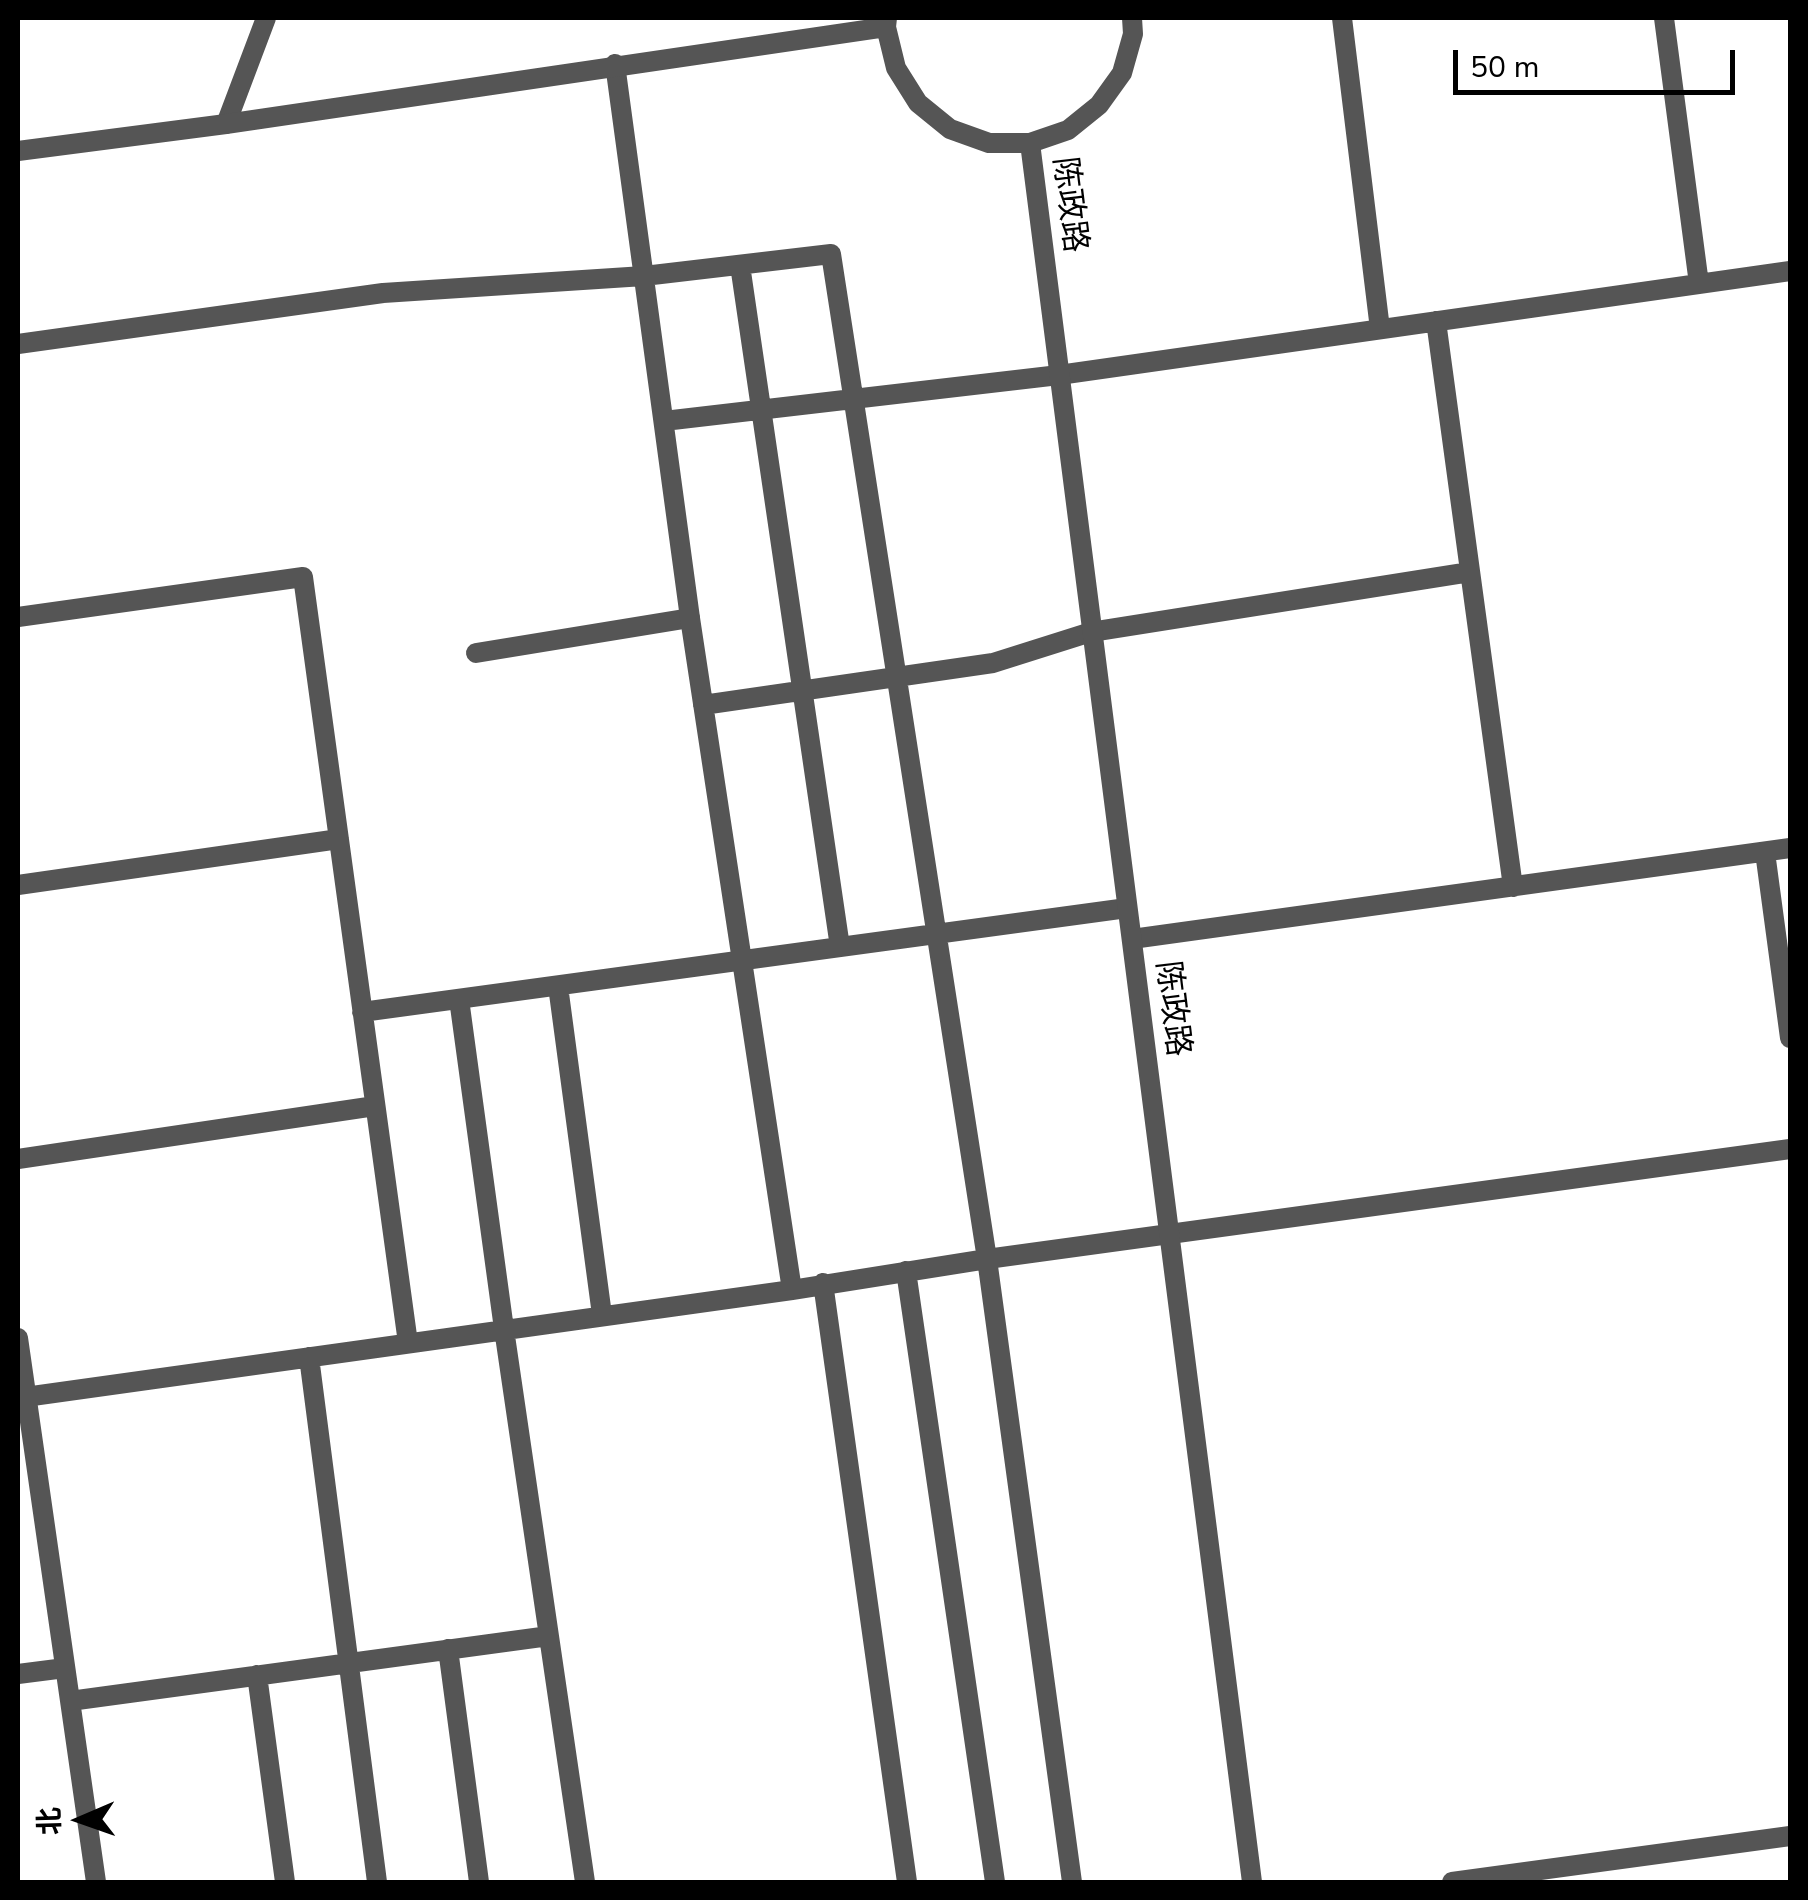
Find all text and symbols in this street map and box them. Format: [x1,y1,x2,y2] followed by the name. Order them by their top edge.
[1458,30,1740,92] scale bar
[1470,47,1539,88] text: 50 m
[1043,155,1093,255] street label: 陈政路
[1146,959,1196,1059] street label: 陈政路
[30,1770,130,1870] north arrow
[31,1806,69,1836] text: 北

